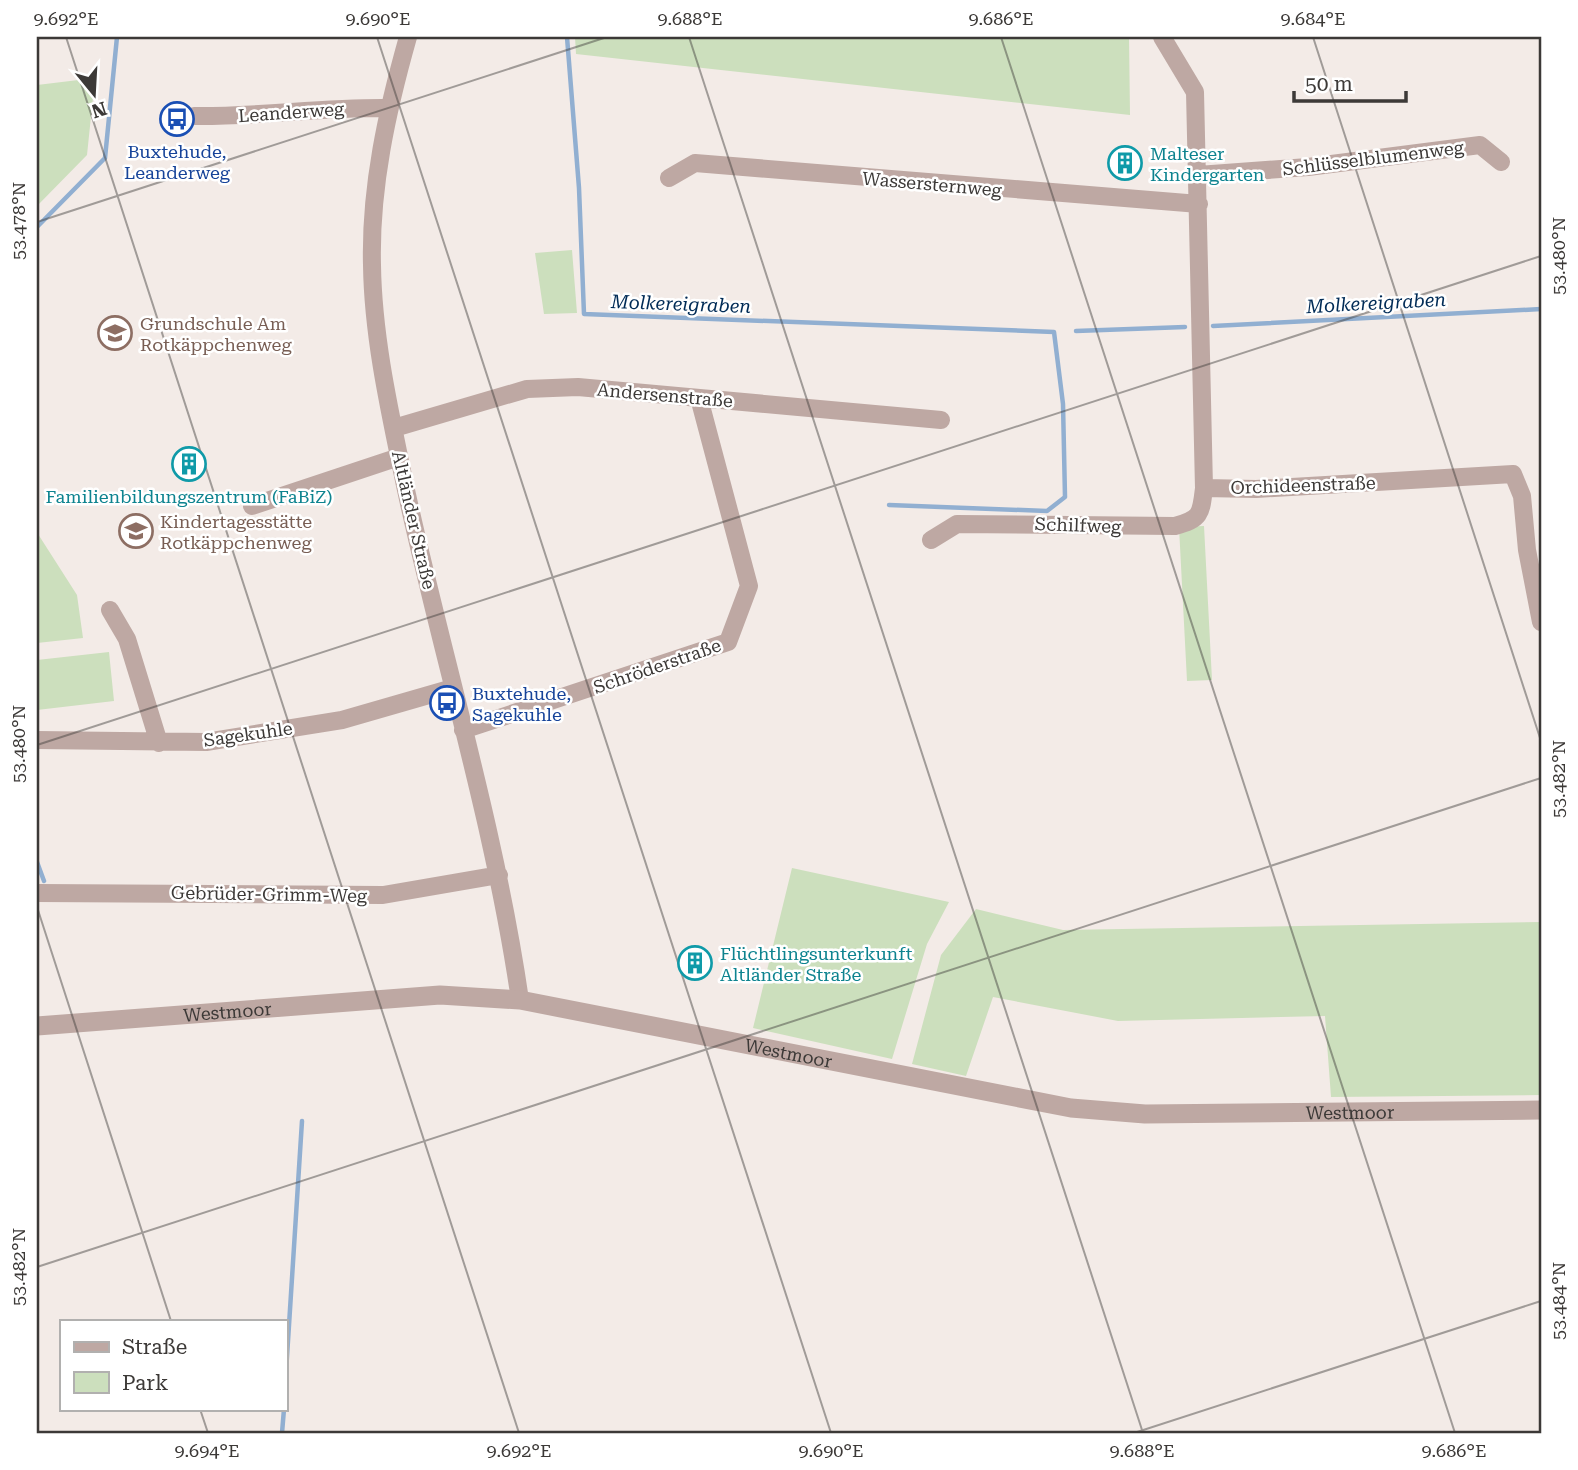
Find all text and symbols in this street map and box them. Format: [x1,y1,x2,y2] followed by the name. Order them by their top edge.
[33,8,99,29] text: 9.692°E
[345,8,411,29] text: 9.690°E
[657,8,723,29] text: 9.688°E
[968,8,1034,29] text: 9.686°E
[1280,8,1346,29] text: 9.684°E
[60,60,130,130] north arrow
[1294,60,1406,104] scale bar
[1305,72,1353,96] text: 50 m
[88,96,110,123] text: N
[237,98,345,126] street label: Leanderweg
[158,100,196,138] bus stop icon: Buxtehude, Leanderweg
[1281,136,1466,180] street label: Schlüsselblumenweg
[124,141,231,183] place label: Buxtehude, Leanderweg
[1150,143,1265,185] place label: Malteser Kindergarten
[1106,144,1144,182] building icon: Malteser Kindergarten
[861,167,1003,201] street label: Wassersternweg
[8,182,29,260] text: 53.478°N
[1548,217,1569,295] text: 53.480°N
[1304,288,1447,318] water label: Molkereigraben
[610,290,752,318] water label: Molkereigraben
[140,313,292,355] place label: Grundschule Am Rotkäppchenweg
[96,314,134,352] school or university icon: Grundschule Am Rotkäppchenweg
[596,379,734,411] street label: Andersenstraße
[170,445,208,483] building icon: Familienbildungszentrum (FaBiZ)
[388,449,440,591] street label: Altländer Straße
[1230,472,1376,498] street label: Orchideenstraße
[46,486,332,507] place label: Familienbildungszentrum (FaBiZ)
[160,511,312,553] place label: Kindertagesstätte Rotkäppchenweg
[117,512,155,550] school or university icon: Kindertagesstätte Rotkäppchenweg
[1034,513,1122,537] street label: Schilfweg
[590,634,724,698] street label: Schröderstraße
[472,683,571,725] place label: Buxtehude, Sagekuhle
[428,684,466,722] bus stop icon: Buxtehude, Sagekuhle
[8,705,29,783] text: 53.480°N
[202,717,294,751] street label: Sagekuhle
[1548,740,1569,818] text: 53.482°N
[171,882,368,906] street label: Gebrüder-Grimm-Weg
[720,943,913,985] place label: Flüchtlingsunterkunft Altländer Straße
[676,944,714,982] building icon: Flüchtlingsunterkunft Altländer Straße
[182,997,272,1025] street label: Westmoor
[743,1034,834,1071] street label: Westmoor
[1305,1101,1394,1123] street label: Westmoor
[8,1228,29,1306] text: 53.482°N
[1548,1262,1569,1340] text: 53.484°N
[60,1320,287,1410] legend
[122,1335,187,1359] text: Straße
[122,1371,168,1395] text: Park
[174,1440,240,1461] text: 9.694°E
[486,1440,552,1461] text: 9.692°E
[798,1440,864,1461] text: 9.690°E
[1109,1440,1175,1461] text: 9.688°E
[1421,1440,1487,1461] text: 9.686°E

